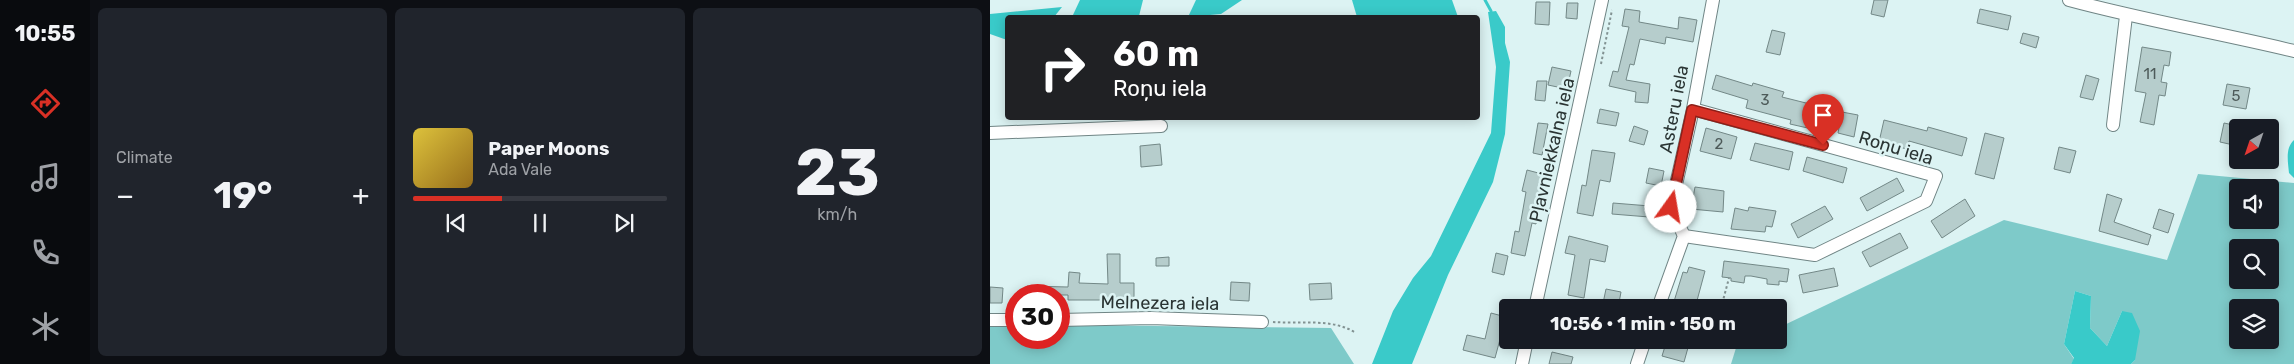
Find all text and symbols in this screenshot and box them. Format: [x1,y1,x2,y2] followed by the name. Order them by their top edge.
[15,20,75,47] text: 10:55
[1113,33,1199,75] text: 60 m
[1030,35,1095,100] icon: right
[1655,63,1693,155] street label: Asteru iela
[2144,65,2156,83] house number: 11
[1113,75,1207,102] text: Roņu iela
[1525,76,1579,224] street label: Pļavniekkalna iela
[28,86,63,121] icon: directions
[2232,87,2241,105] house number: 5
[1760,91,1770,109] house number: 3
[1802,94,1844,145] pin
[1809,101,1837,129] icon: arrive
[2229,119,2279,169] north arrow
[2229,119,2279,349] map controls
[1856,126,1936,170] street label: Roņu iela
[795,134,880,211] text: 23
[1715,135,1724,153] house number: 2
[488,137,609,160] text: Paper Moons
[116,148,173,167] text: Climate
[28,160,63,195] icon: music
[488,160,552,179] text: Ada Vale
[214,172,272,218] text: 19°
[116,179,134,212] text: −
[352,179,369,212] text: +
[2229,179,2279,229] button: sound
[1644,180,1696,232] position arrow
[817,205,857,224] text: km/h
[442,209,470,237] icon: previous
[526,209,554,237] icon: pause
[610,209,638,237] icon: next
[28,235,63,270] icon: phone
[2229,239,2279,289] button: search
[1005,284,1070,349] speed limit sign: 30
[1100,291,1220,315] street label: Melnezera iela
[2229,299,2279,349] button: layers
[28,309,63,344] icon: climate
[1550,312,1736,335] text: 10:56 · 1 min · 150 m

